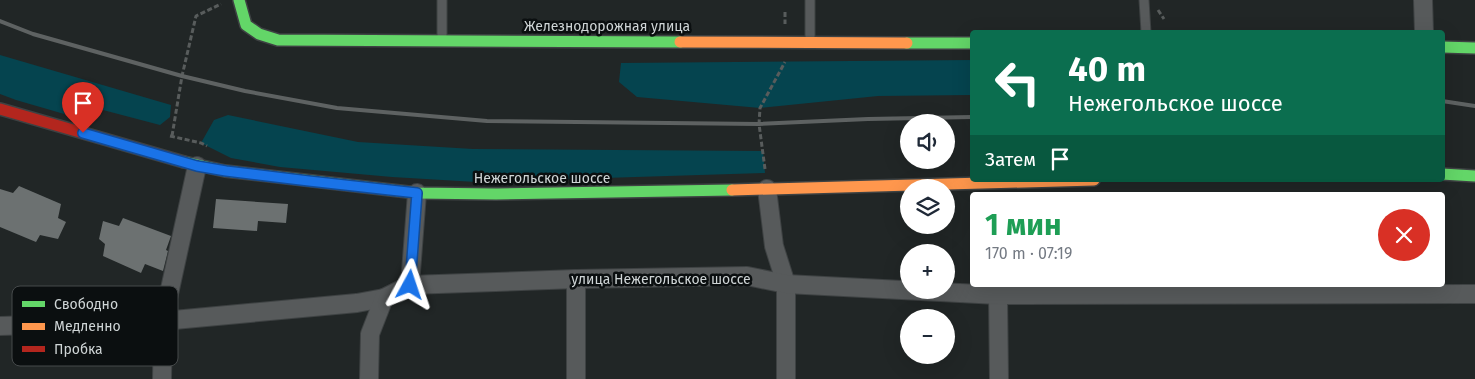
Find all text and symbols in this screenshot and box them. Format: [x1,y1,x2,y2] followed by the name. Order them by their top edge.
[524,18,690,35] street label: Железнодорожная улица
[1068,48,1146,90] text: 40 m
[985,50,1050,115] icon: left
[62,82,104,133] pin
[69,89,97,117] icon: arrive
[1068,90,1283,117] text: Нежегольское шоссе
[900,114,955,364] map controls
[900,114,955,169] button: sound
[1046,145,1074,173] icon: arrive
[985,148,1036,171] text: Затем
[474,170,610,187] street label: Нежегольское шоссе
[900,179,955,234] button: layers
[985,207,1062,243] text: 1 мин
[1378,209,1430,261] button: close
[900,244,955,299] button: +
[985,244,1072,263] text: 170 m · 07:19
[383,258,435,310] position arrow
[571,271,751,288] street label: улица Нежегольское шоссе
[12,286,178,366] legend
[54,296,118,313] text: Свободно
[900,309,955,364] button: −
[54,318,121,335] text: Медленно
[54,341,103,358] text: Пробка

